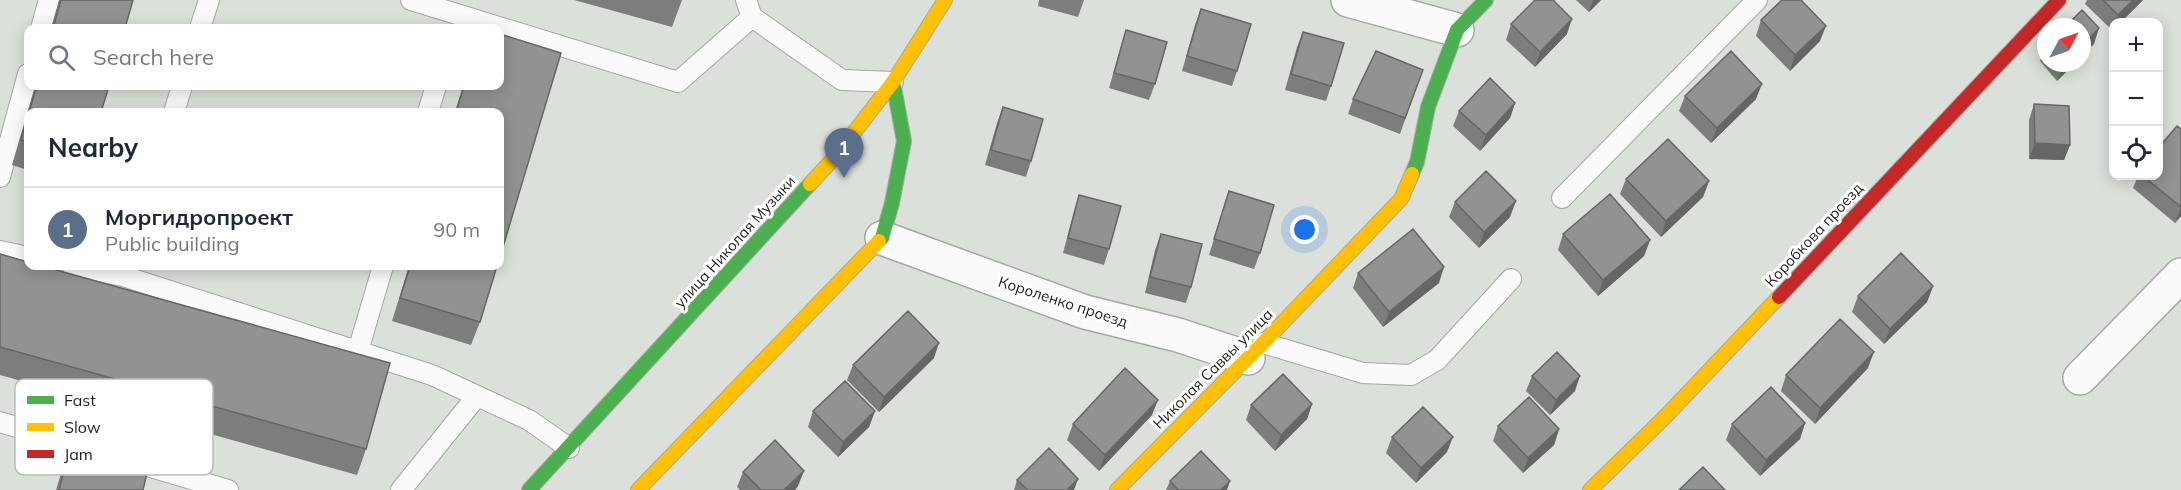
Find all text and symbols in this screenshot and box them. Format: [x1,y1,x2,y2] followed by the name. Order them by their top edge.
[2037,18,2091,72] north arrow
[2109,18,2163,180] map controls
[2109,18,2163,72] button: +
[24,24,504,90] search box
[45,41,78,74] icon: search
[93,43,214,71] text: Search here
[2109,72,2163,126] button: −
[2109,126,2163,180] button: locate
[824,128,864,178] pin: 1
[48,131,138,164] text: Nearby
[670,172,799,312] street label: улица Николая Музыки
[1761,179,1867,291] street label: Коробкова проезд
[105,203,293,231] text: Моргидропроект
[1290,215,1319,244] your location
[62,217,74,242] text: 1
[433,217,480,242] text: 90 m
[105,231,240,256] text: Public building
[996,272,1130,331] street label: Короленко проезд
[1149,305,1277,433] street label: Николая Саввы улица
[15,379,213,475] legend
[64,390,96,410] text: Fast
[64,417,101,437] text: Slow
[64,444,93,464] text: Jam

